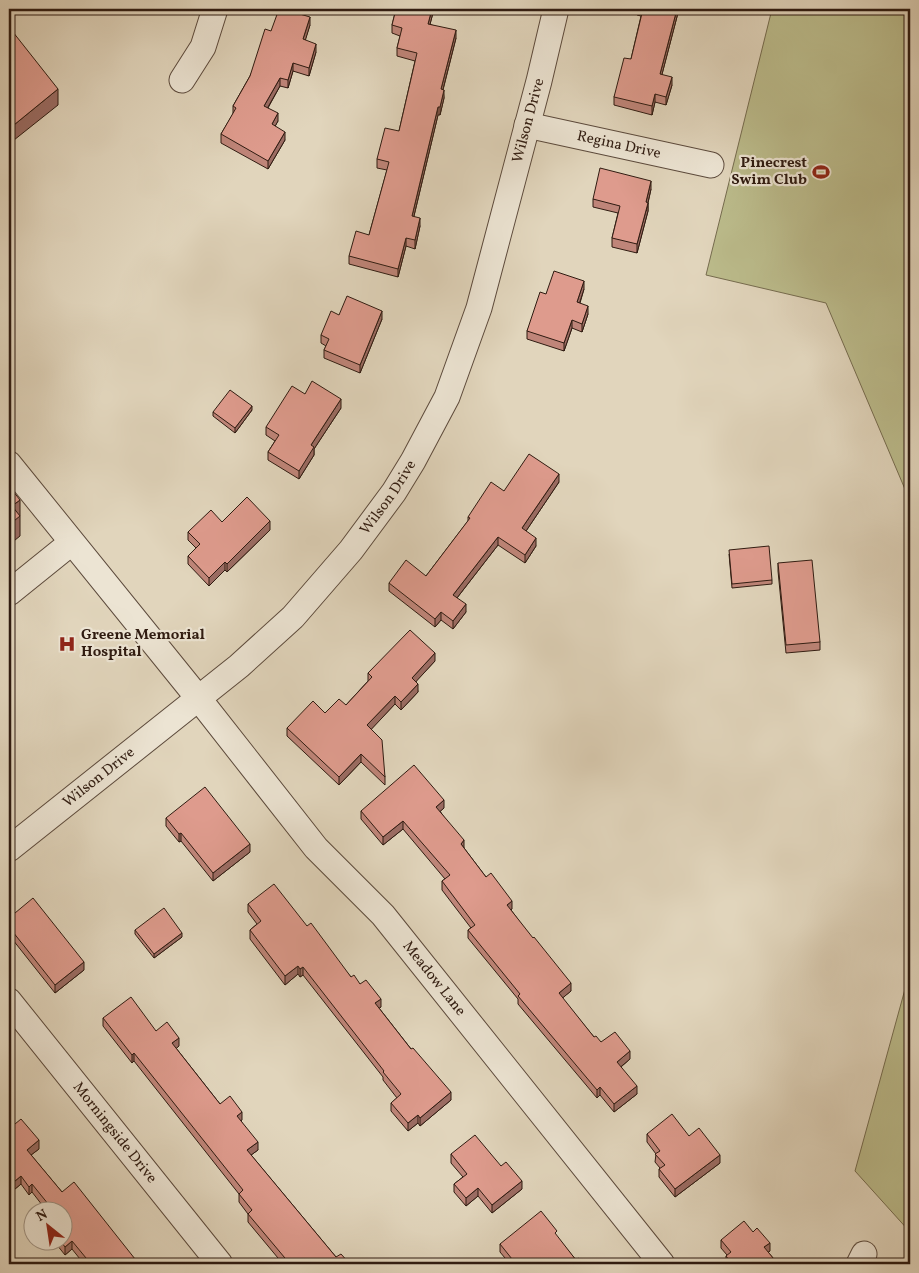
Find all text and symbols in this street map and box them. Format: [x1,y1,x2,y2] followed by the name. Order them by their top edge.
[507,76,550,165] street label: Wilson Drive
[575,126,663,164] street label: Regina Drive
[731,153,807,191] place label: Pinecrest Swim Club
[811,162,831,182] sports icon: Pinecrest Swim Club
[355,456,422,539] street label: Wilson Drive
[81,625,205,663] place label: Greene Memorial Hospital
[57,634,77,654] hospital icon: Greene Memorial Hospital
[59,742,139,813] street label: Wilson Drive
[397,937,470,1021] street label: Meadow Lane
[68,1078,162,1188] street label: Morningside Drive
[22,1200,72,1250] north arrow
[33,1205,51,1227] text: N

